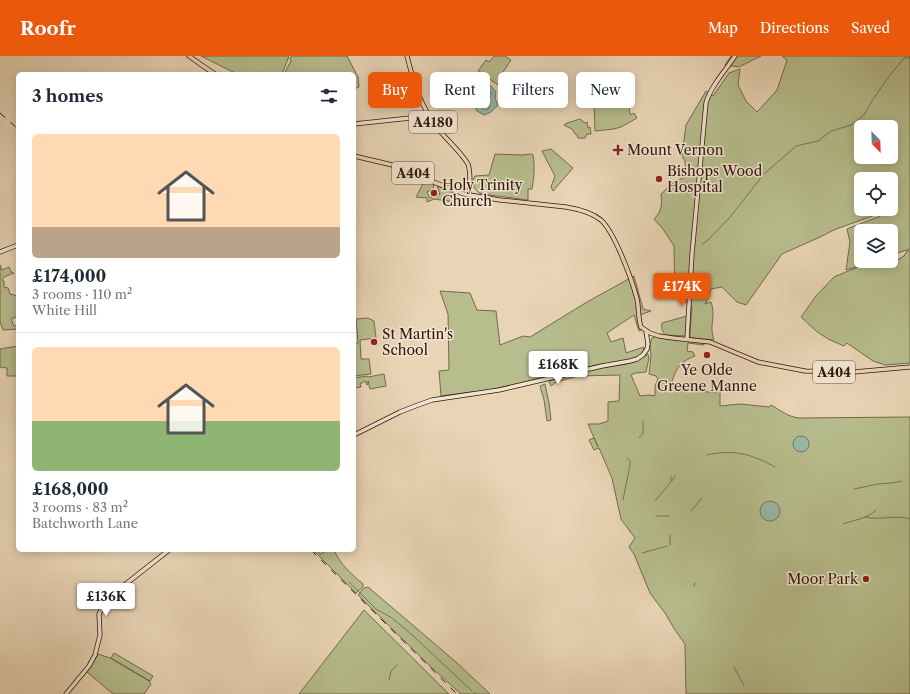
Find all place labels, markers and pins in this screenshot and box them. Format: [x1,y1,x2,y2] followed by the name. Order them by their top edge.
[627,141,724,159] place label: Mount Vernon
[612,144,624,156] marker: Mount Vernon
[667,162,763,196] place label: Bishops Wood Hospital
[654,174,664,184] marker: Bishops Wood Hospital
[442,176,523,210] place label: Holy Trinity Church
[429,188,439,198] marker: Holy Trinity Church
[654,273,710,307] pin: £174K
[382,325,453,359] place label: St Martin's School
[369,337,379,347] marker: St Martin's School
[702,350,712,360] marker: Ye Olde Greene Manne
[530,351,586,385] pin: £168K
[657,361,757,395] place label: Ye Olde Greene Manne
[787,570,859,588] place label: Moor Park
[861,574,871,584] marker: Moor Park
[78,583,134,617] pin: £136K

